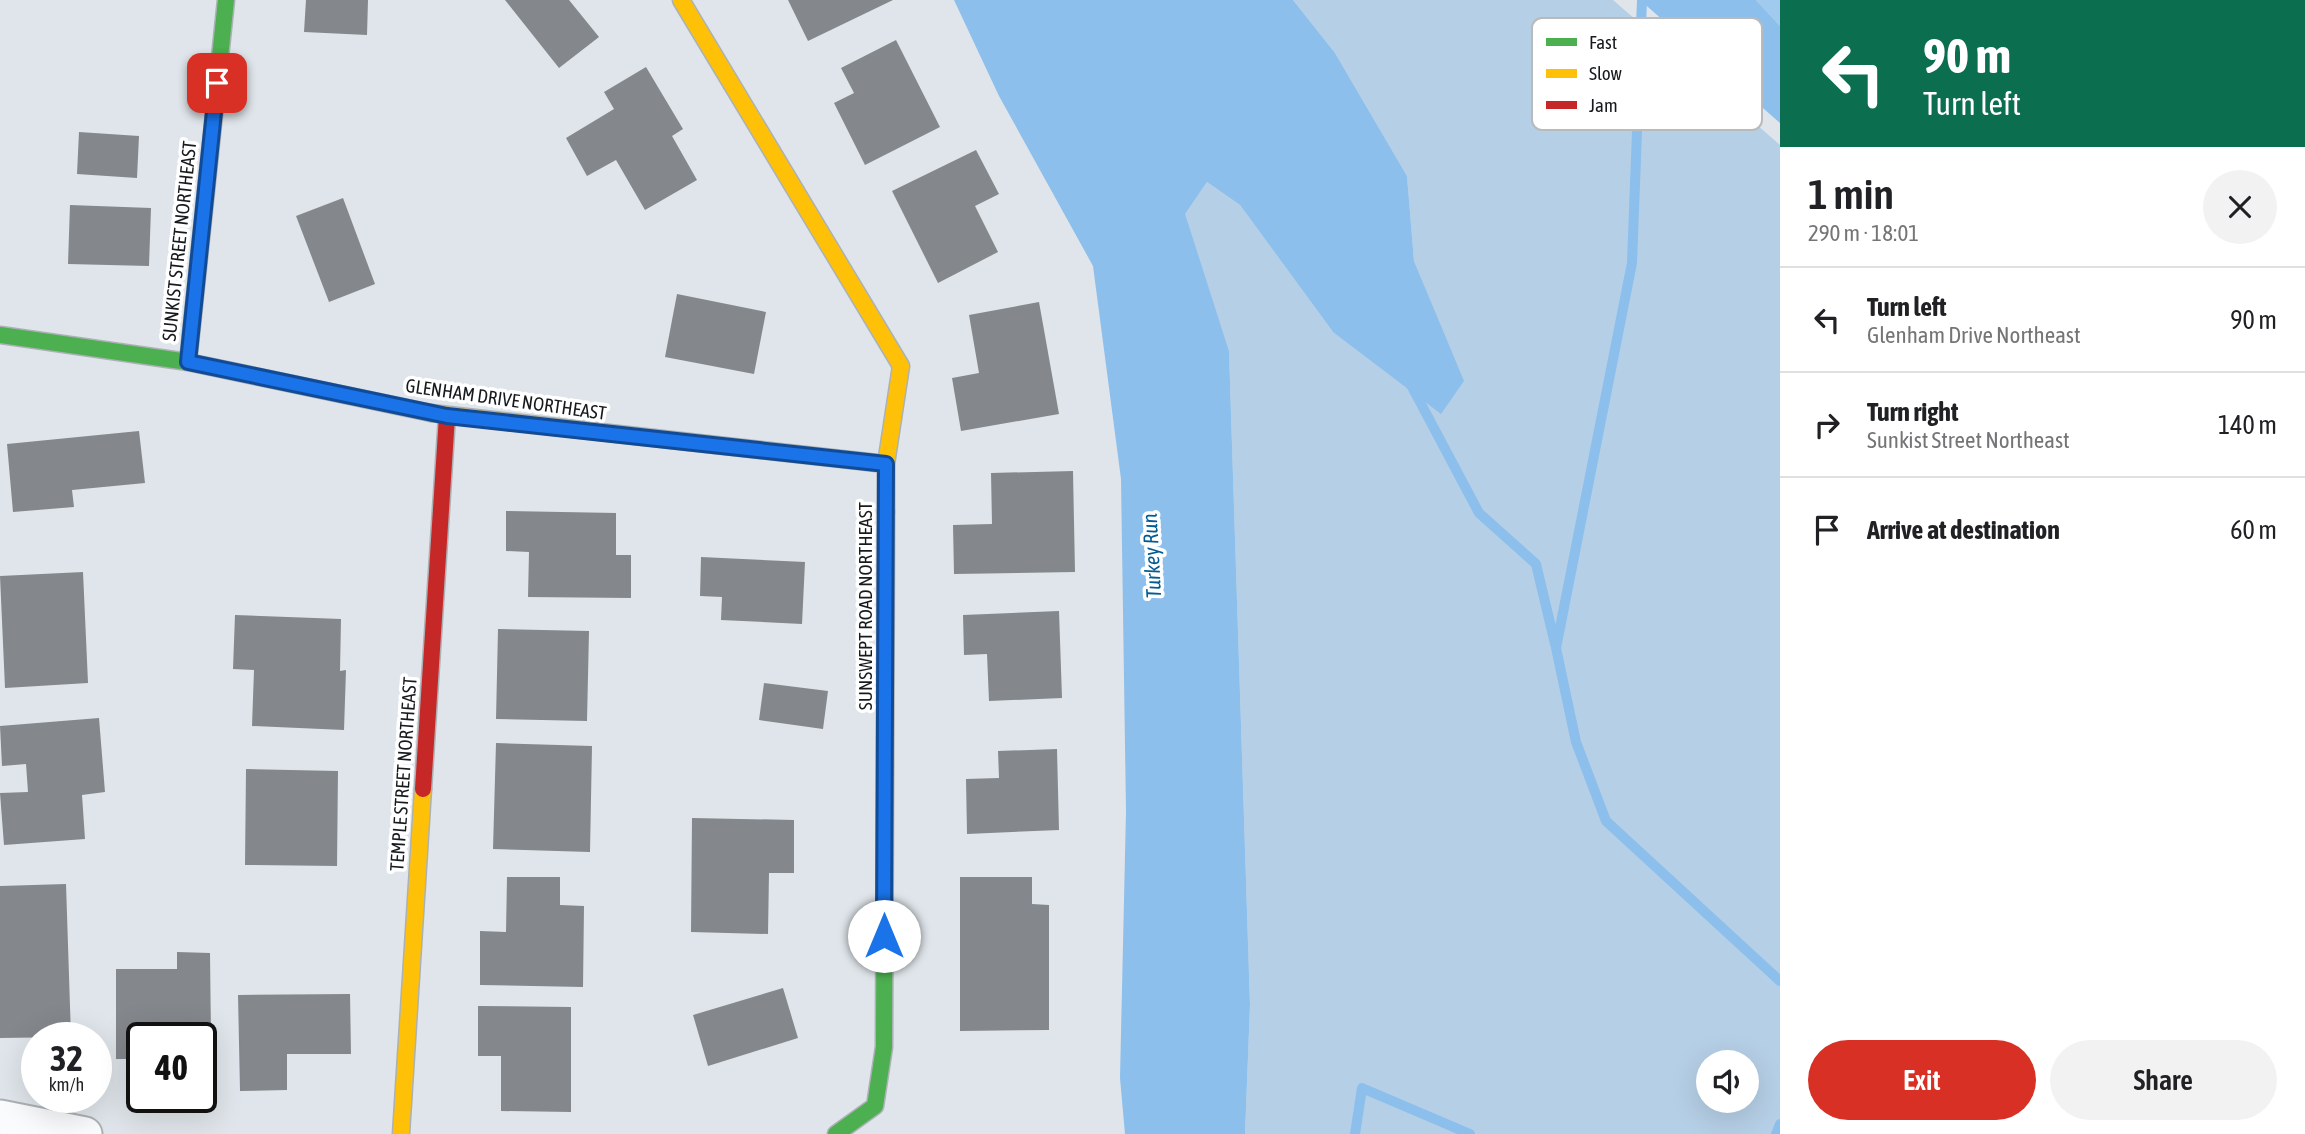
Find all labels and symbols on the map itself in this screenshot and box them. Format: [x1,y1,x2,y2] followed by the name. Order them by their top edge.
[1532,18,1762,130] legend
[1589,31,1617,53] text: Fast
[187,53,247,113] pin
[1589,62,1623,84] text: Slow
[1589,94,1618,116] text: Jam
[158,139,201,342] street label: SUNKIST STREET NORTHEAST
[404,374,608,424] street label: GLENHAM DRIVE NORTHEAST
[854,501,876,710] street label: SUNSWEPT ROAD NORTHEAST
[1137,513,1165,599] water label: Turkey Run
[385,676,421,872] street label: TEMPLE STREET NORTHEAST
[847,899,921,973] position arrow
[126,1022,217,1113] speed limit sign: 40

